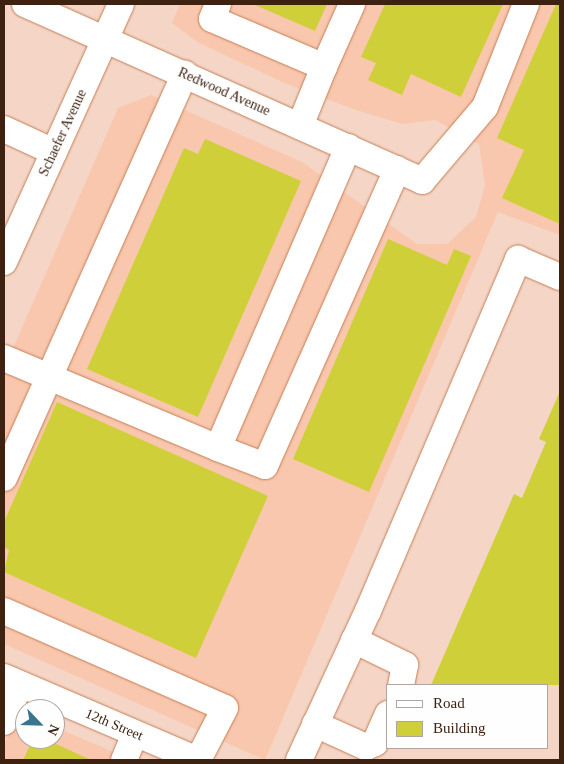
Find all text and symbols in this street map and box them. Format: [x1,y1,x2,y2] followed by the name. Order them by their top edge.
[175,64,273,120] street label: Redwood Avenue
[35,86,91,180] street label: Schaefer Avenue
[386,684,549,749] legend
[433,695,465,711] text: Road
[15,699,65,749] north arrow
[83,705,145,745] street label: 12th Street
[433,720,486,736] text: Building
[44,722,62,738] text: N

